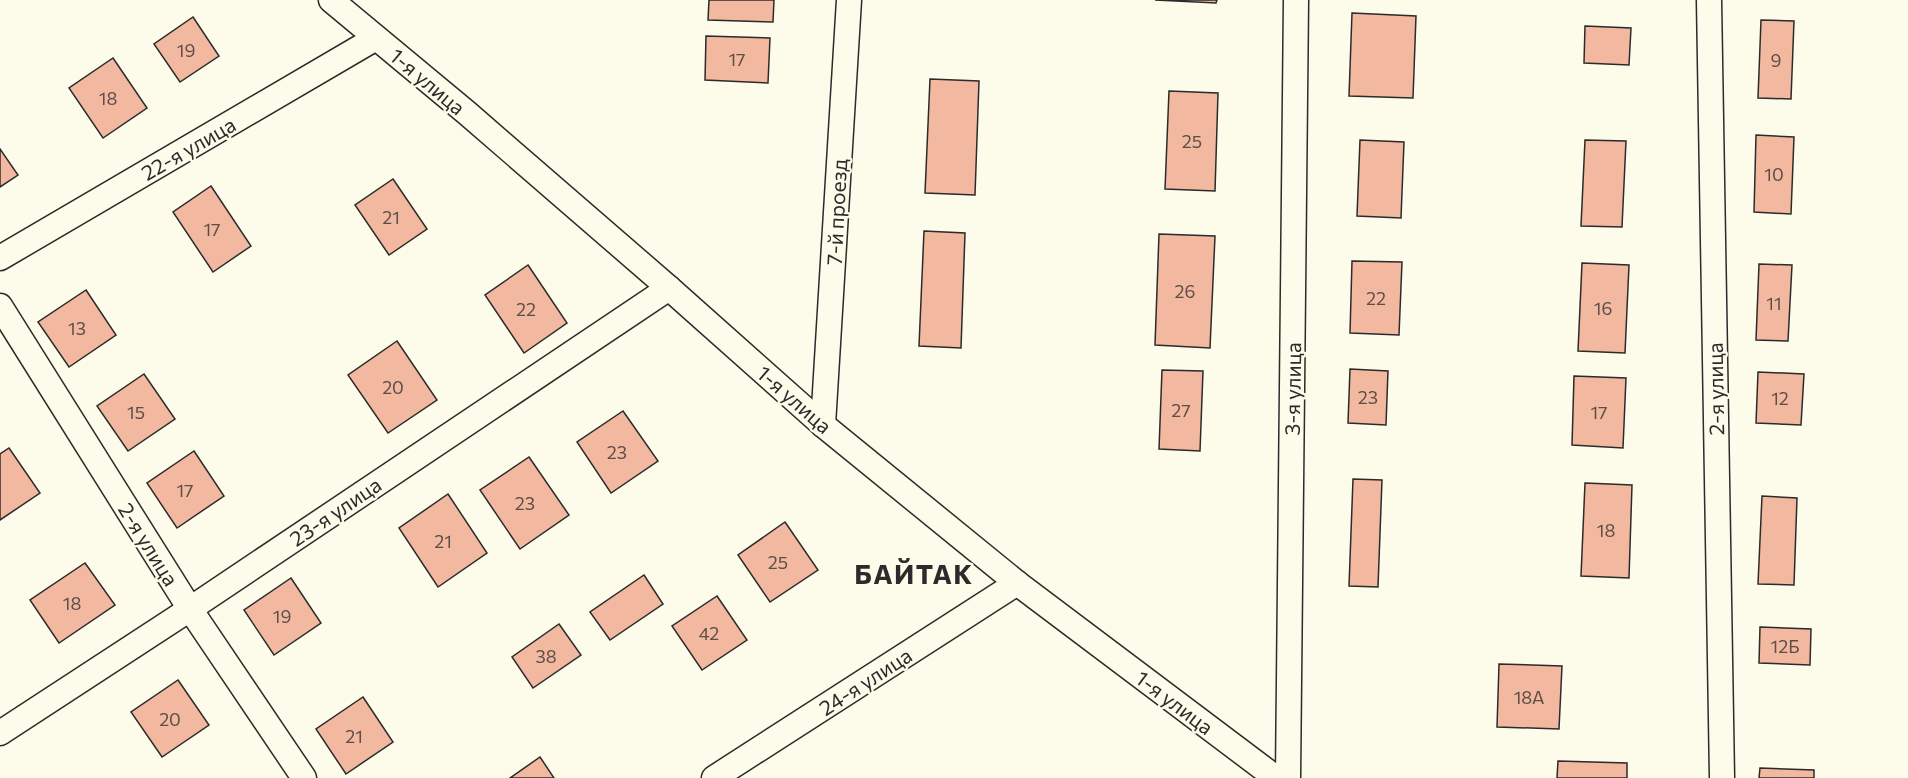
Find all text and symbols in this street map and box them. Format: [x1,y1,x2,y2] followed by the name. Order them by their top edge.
[177,39,195,61] house number: 19
[385,42,471,120] street label: 1-я улица
[728,48,746,70] house number: 17
[1771,49,1781,71] house number: 9
[99,87,117,109] house number: 18
[136,111,240,185] street label: 22-я улица
[1182,130,1202,152] house number: 25
[821,158,851,266] street label: 7-й проезд
[1764,163,1784,185] house number: 10
[382,206,400,228] house number: 21
[203,218,221,240] house number: 17
[1175,280,1195,302] house number: 26
[1366,287,1386,309] house number: 22
[1766,292,1782,314] house number: 11
[1594,297,1612,319] house number: 16
[516,298,536,320] house number: 22
[68,317,86,339] house number: 13
[1279,342,1305,436] street label: 3-я улица
[1702,342,1728,436] street label: 2-я улица
[753,360,837,438] street label: 1-я улица
[382,376,404,398] house number: 20
[1358,386,1378,408] house number: 23
[1771,387,1789,409] house number: 12
[1171,399,1191,421] house number: 27
[127,401,145,423] house number: 15
[1590,401,1608,423] house number: 17
[607,441,627,463] house number: 23
[284,471,386,551] street label: 23-я улица
[176,479,194,501] house number: 17
[515,492,535,514] house number: 23
[114,498,184,590] street label: 2-я улица
[1597,519,1615,541] house number: 18
[434,530,452,552] house number: 21
[768,551,788,573] house number: 25
[854,557,974,590] district label: БАЙТАК
[63,592,81,614] house number: 18
[273,605,291,627] house number: 19
[699,622,719,644] house number: 42
[1771,635,1799,657] house number: 12Б
[814,642,916,720] street label: 24-я улица
[535,645,557,667] house number: 38
[1131,665,1219,739] street label: 1-я улица
[1514,686,1544,708] house number: 18А
[159,708,181,730] house number: 20
[345,725,363,747] house number: 21

